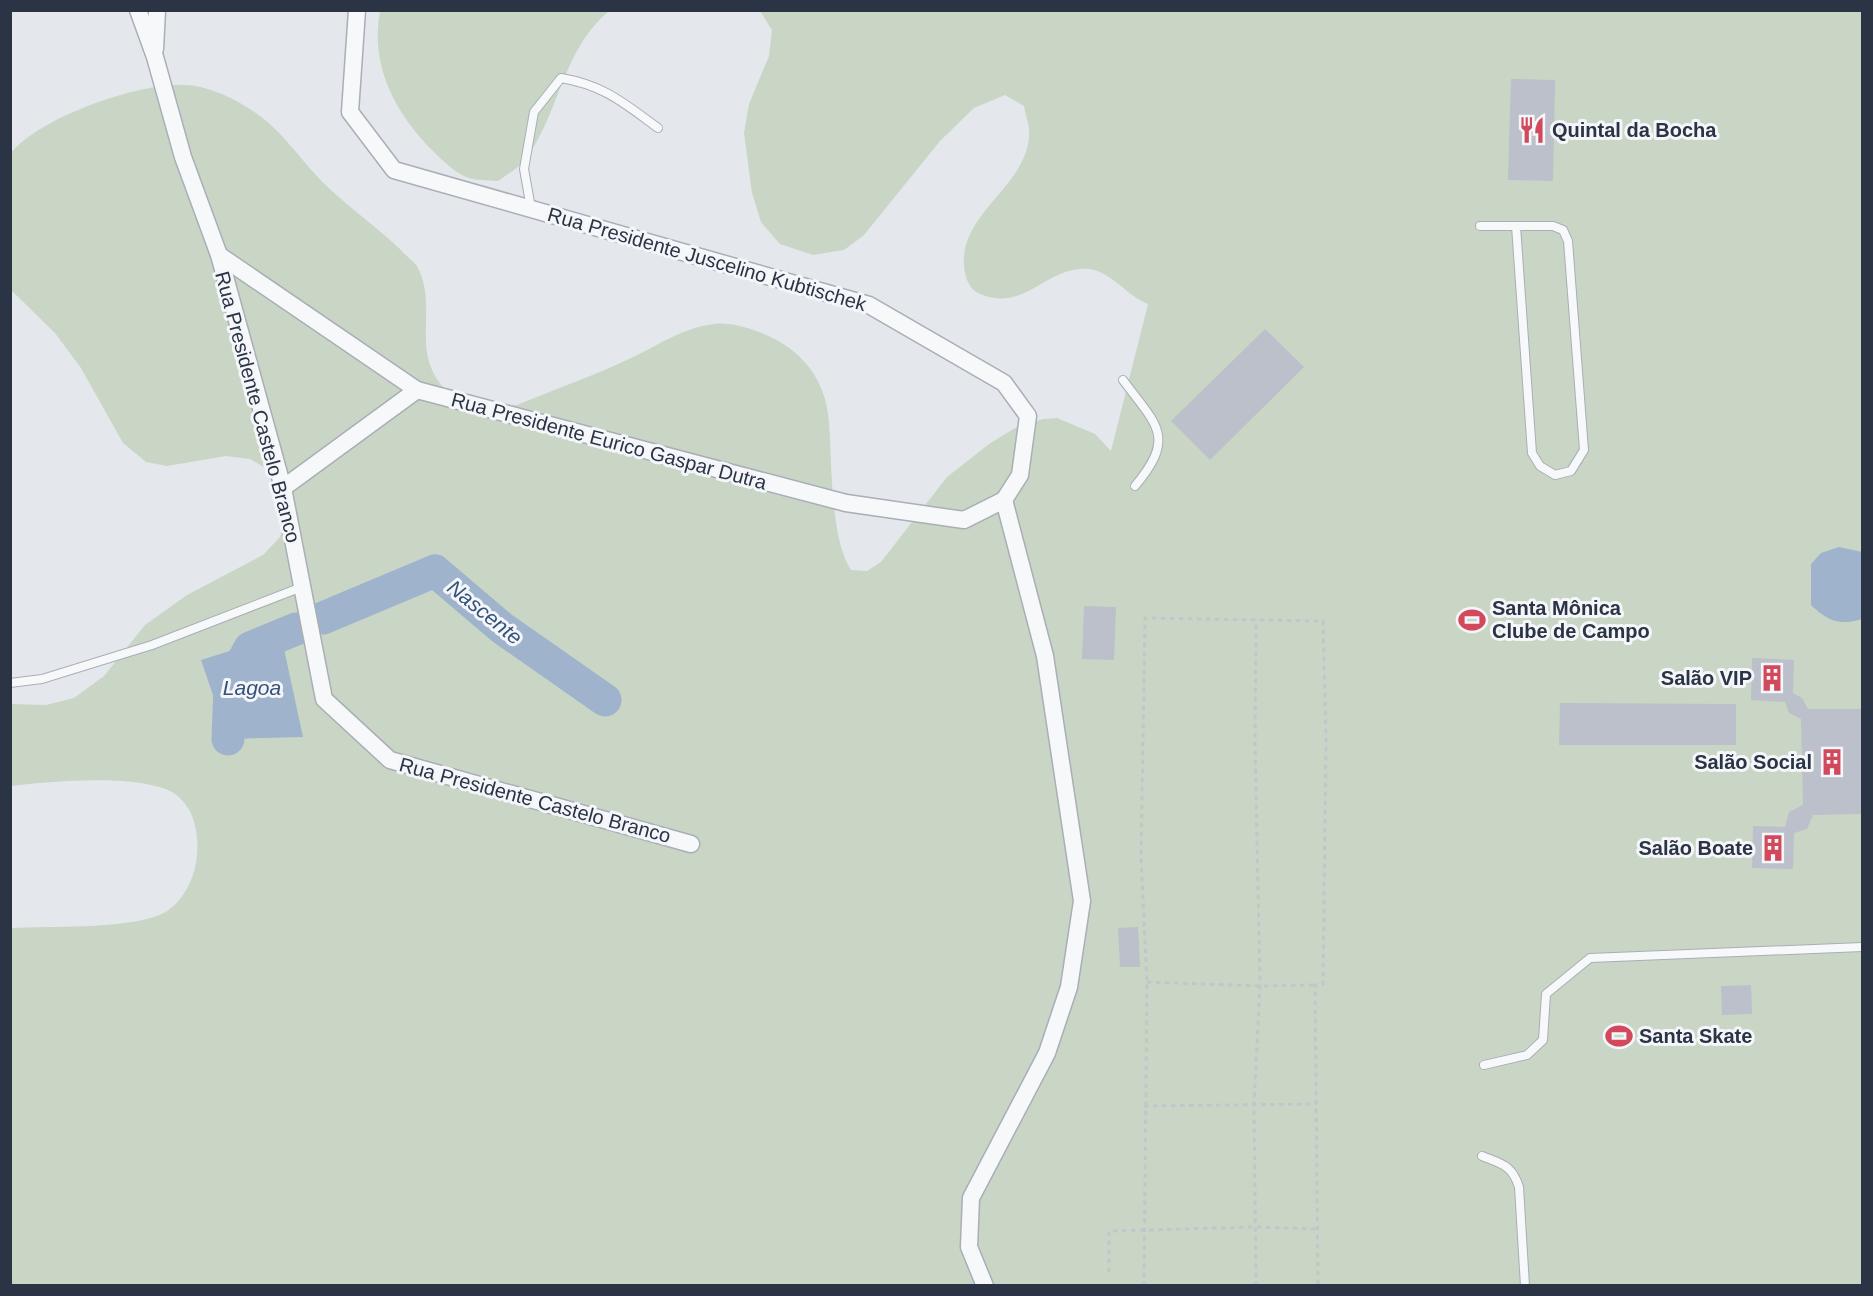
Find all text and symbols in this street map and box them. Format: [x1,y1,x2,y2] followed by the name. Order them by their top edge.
[1517,115,1547,145] restaurant icon: Quintal da Bocha
[1552,119,1717,141] place label: Quintal da Bocha
[545,203,870,315] street label: Rua Presidente Juscelino Kubtischek
[211,269,305,545] street label: Rua Presidente Castelo Branco
[449,388,770,494] street label: Rua Presidente Eurico Gaspar Dutra
[443,575,527,649] water label: Nascente
[1492,597,1650,642] place label: Santa Mônica Clube de Campo
[1457,605,1487,635] sports icon: Santa Mônica Clube de Campo
[1757,663,1787,693] building icon: Salão VIP
[1661,667,1752,689] place label: Salão VIP
[223,676,281,699] water label: Lagoa
[1817,747,1847,777] building icon: Salão Social
[1694,751,1812,773] place label: Salão Social
[397,753,673,847] street label: Rua Presidente Castelo Branco
[1758,833,1788,863] building icon: Salão Boate
[1639,837,1753,859] place label: Salão Boate
[1604,1021,1634,1051] sports icon: Santa Skate
[1639,1025,1752,1047] place label: Santa Skate

